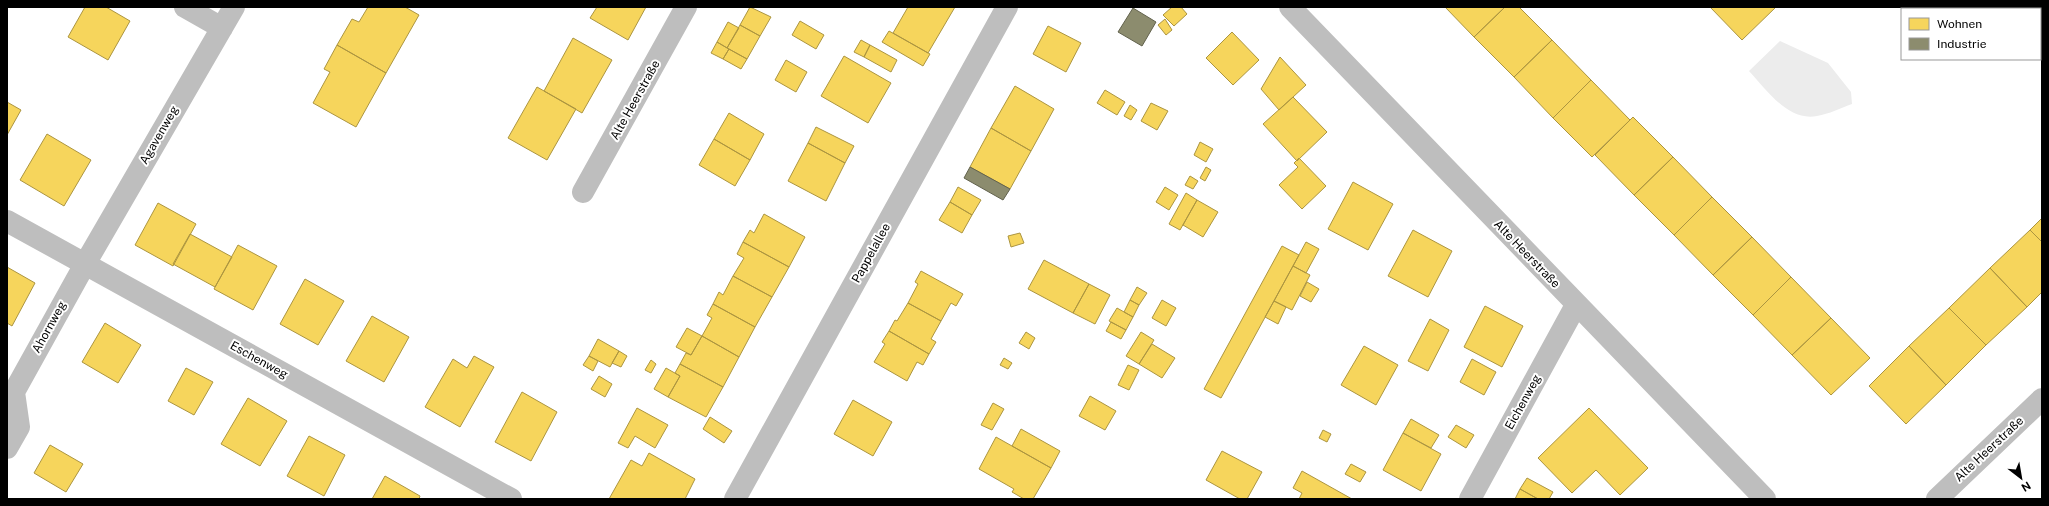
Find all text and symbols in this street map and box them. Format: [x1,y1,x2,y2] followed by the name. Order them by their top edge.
[1901,8,2041,60] legend
[1937,17,1982,31] text: Wohnen
[1937,37,1987,51] text: Industrie
[607,58,663,142] street label: Alte Heerstraße
[137,103,181,167] street label: Agavenweg
[1491,217,1563,291] street label: Alte Heerstraße
[849,221,893,285] street label: Pappelallee
[29,299,69,355] street label: Ahornweg
[228,338,290,382] street label: Eschenweg
[1502,372,1544,432] street label: Eichenweg
[1952,413,2026,484] street label: Alte Heerstraße
[2001,458,2041,498] north arrow
[2019,479,2033,494] text: N

